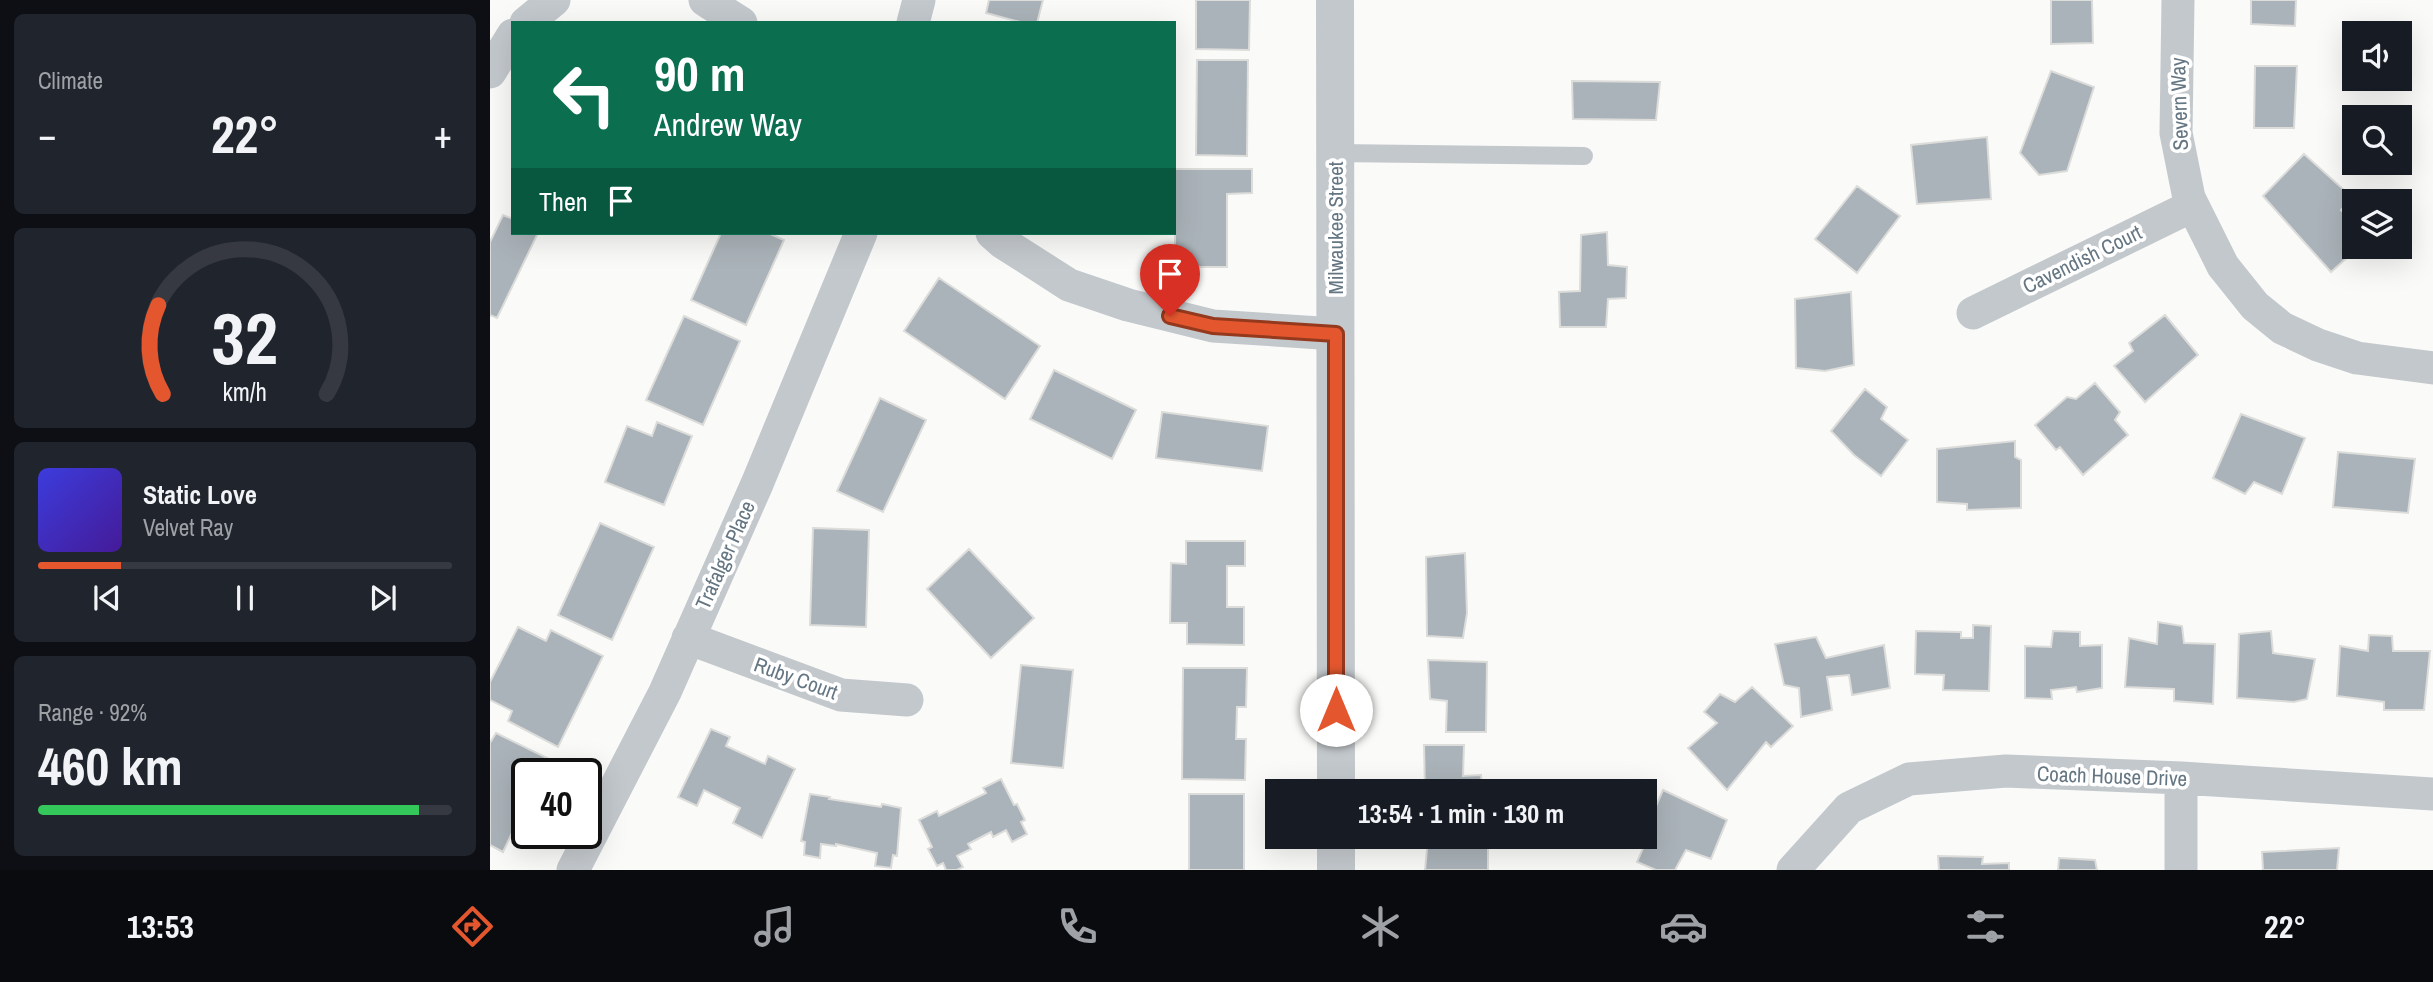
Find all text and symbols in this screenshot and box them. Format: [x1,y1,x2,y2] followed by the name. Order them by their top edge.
[2342,21,2412,259] map controls
[2342,21,2412,91] button: sound
[654,40,746,106] text: 90 m
[539,49,630,140] icon: left
[2163,57,2195,151] street label: Severn Way
[38,65,103,96] text: Climate
[211,99,279,169] text: 22°
[654,103,802,146] text: Andrew Way
[2342,105,2412,175] button: search
[38,109,56,160] text: −
[434,109,452,160] text: +
[1321,161,1350,295] street label: Milwaukee Street
[602,182,640,220] icon: arrive
[539,184,588,219] text: Then
[2342,189,2412,259] button: layers
[2018,218,2147,300] street label: Cavendish Court
[1140,244,1200,316] pin
[1151,255,1189,293] icon: arrive
[212,289,278,387] text: 32
[223,375,267,409] text: km/h
[143,477,257,512] text: Static Love
[688,496,762,614] street label: Trafalger Place
[143,512,233,543] text: Velvet Ray
[88,579,126,617] icon: previous
[226,579,264,617] icon: pause
[364,579,402,617] icon: next
[750,649,842,707] street label: Ruby Court
[1299,673,1373,747] position arrow
[38,697,147,728] text: Range · 92%
[38,731,183,801] text: 460 km
[511,758,602,849] speed limit sign: 40
[2036,759,2188,793] street label: Coach House Drive
[1358,796,1564,831] text: 13:54 · 1 min · 130 m
[448,902,497,951] icon: directions
[750,902,799,951] icon: music
[1053,902,1102,951] icon: phone
[1356,902,1405,951] icon: climate
[1659,902,1708,951] icon: car
[1961,902,2010,951] icon: filters
[127,905,194,948] text: 13:53
[2264,905,2306,948] text: 22°

